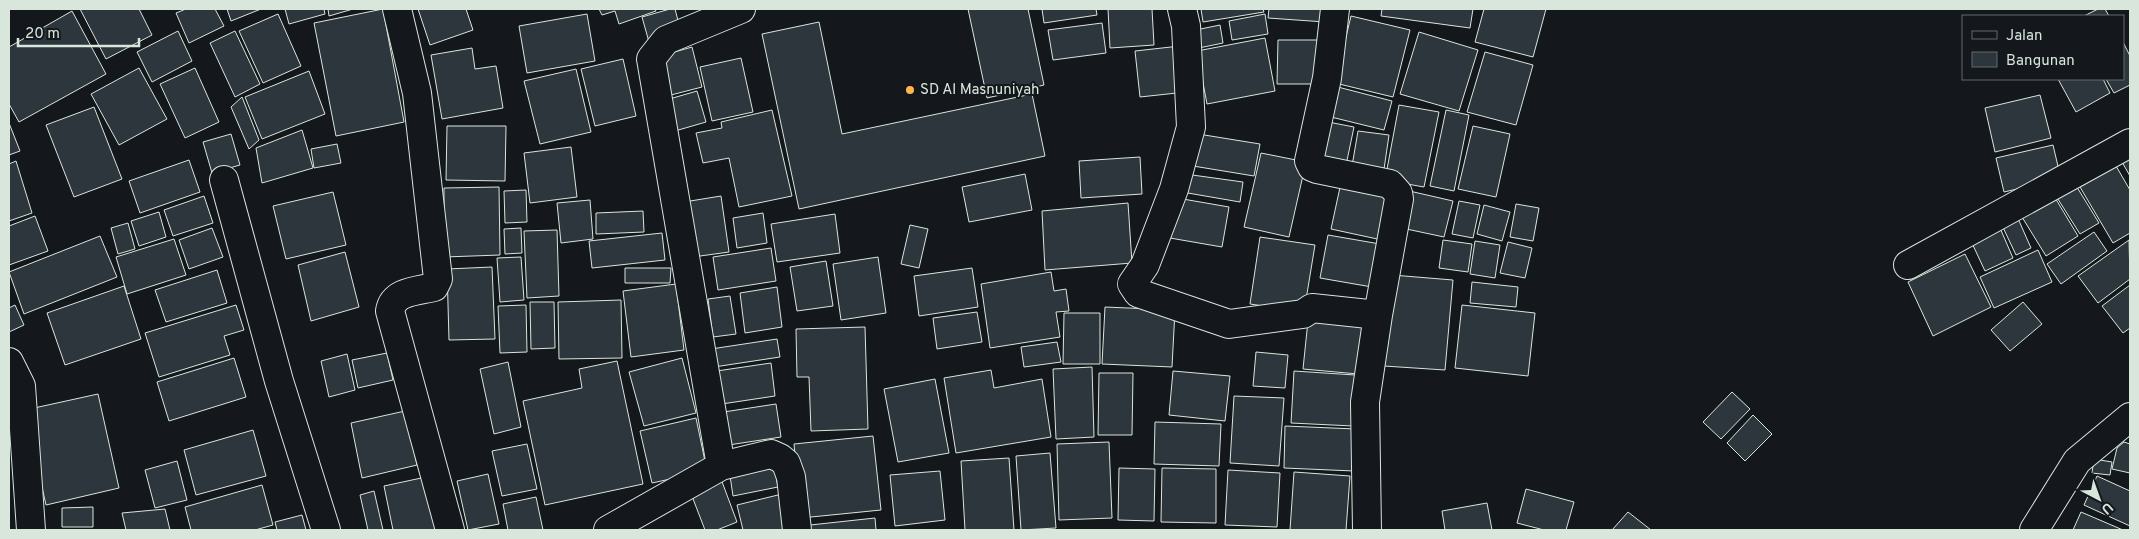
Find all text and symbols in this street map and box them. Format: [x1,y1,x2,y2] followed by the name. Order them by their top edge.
[18,15,139,47] scale bar
[1962,15,2124,80] legend
[25,25,60,44] text: 20 m
[2006,27,2043,46] text: Jalan
[2006,52,2075,71] text: Bangunan
[920,81,1040,100] place label: SD Al Masnuniyah
[904,84,916,96] marker: SD Al Masnuniyah
[2074,474,2124,524] north arrow
[2097,498,2116,517] text: U

